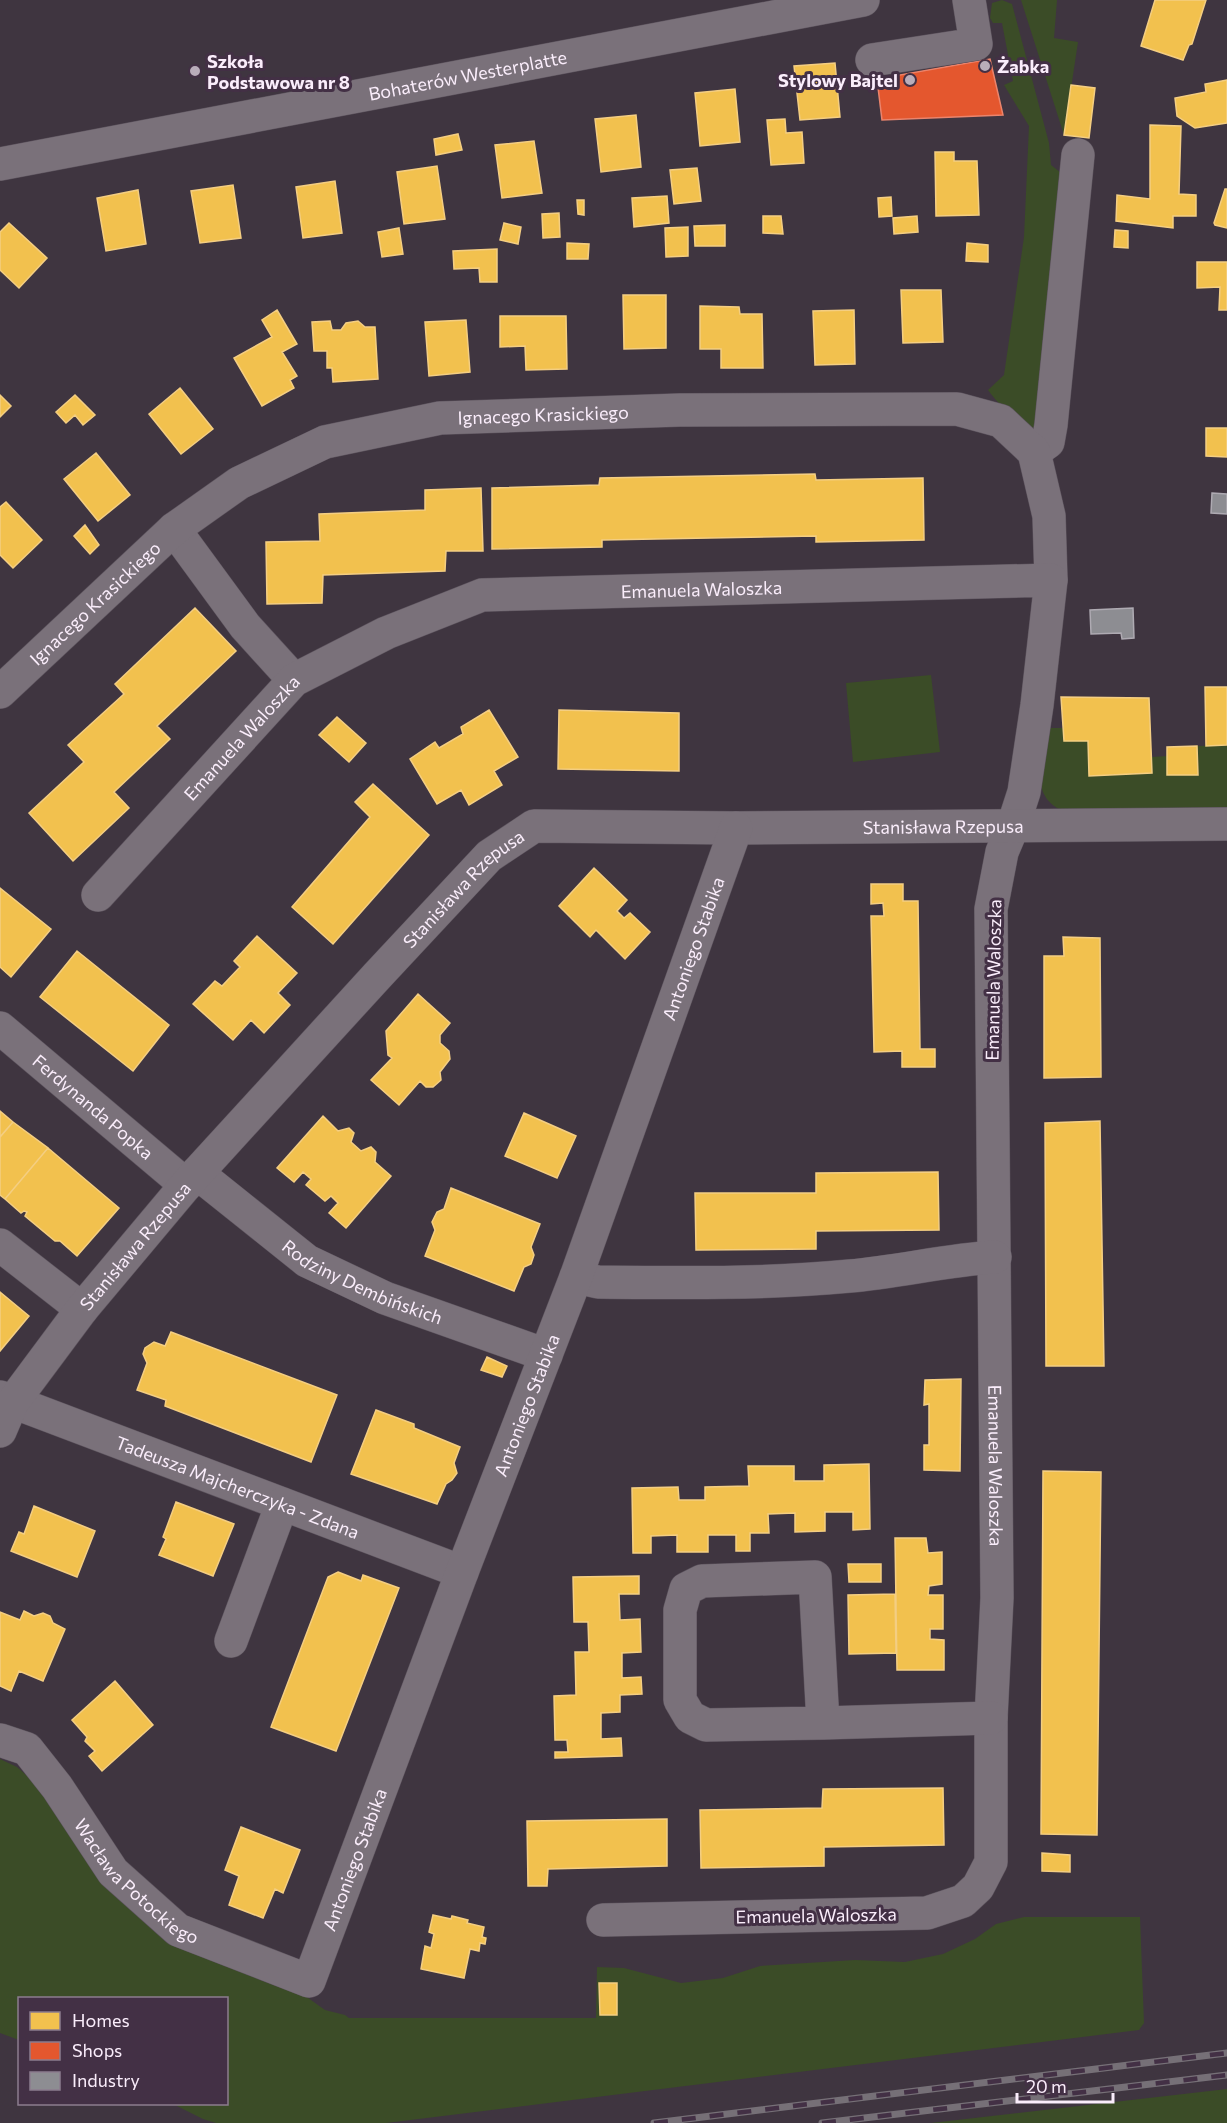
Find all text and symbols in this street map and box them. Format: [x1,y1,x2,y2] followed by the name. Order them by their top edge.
[367,46,569,105] street label: Bohaterów Westerplatte
[207,50,350,93] place label: Szkoła Podstawowa nr 8
[997,55,1049,77] place label: Żabka
[978,59,992,73] marker: Żabka
[188,64,202,78] marker: Szkoła Podstawowa nr 8
[778,69,898,91] place label: Stylowy Bajtel
[903,73,917,87] marker: Stylowy Bajtel
[457,401,629,428] street label: Ignacego Krasickiego
[25,537,165,670] street label: Ignacego Krasickiego
[620,576,782,602] street label: Emanuela Waloszka
[179,671,304,805] street label: Emanuela Waloszka
[863,815,1024,838] street label: Stanisława Rzepusa
[398,825,528,952] street label: Stanisława Rzepusa
[657,874,729,1023] street label: Antoniego Stabika
[981,899,1005,1061] street label: Emanuela Waloszka
[28,1050,158,1164] street label: Ferdynanda Popka
[75,1177,195,1315] street label: Stanisława Rzepusa
[278,1235,446,1329] street label: Rodziny Dembińskich
[489,1331,564,1479] street label: Antoniego Stabika
[984,1385,1008,1546] street label: Emanuela Waloszka
[113,1431,362,1543] street label: Tadeusza Majcherczyka - Zdana
[318,1785,391,1934] street label: Antoniego Stabika
[70,1814,202,1948] street label: Wacława Potockiego
[735,1903,897,1927] street label: Emanuela Waloszka
[18,1997,228,2105] legend
[72,2009,130,2031] text: Homes
[72,2039,122,2061] text: Shops
[1017,2066,1113,2104] scale bar
[72,2069,140,2091] text: Industry
[1026,2075,1067,2097] text: 20 m

